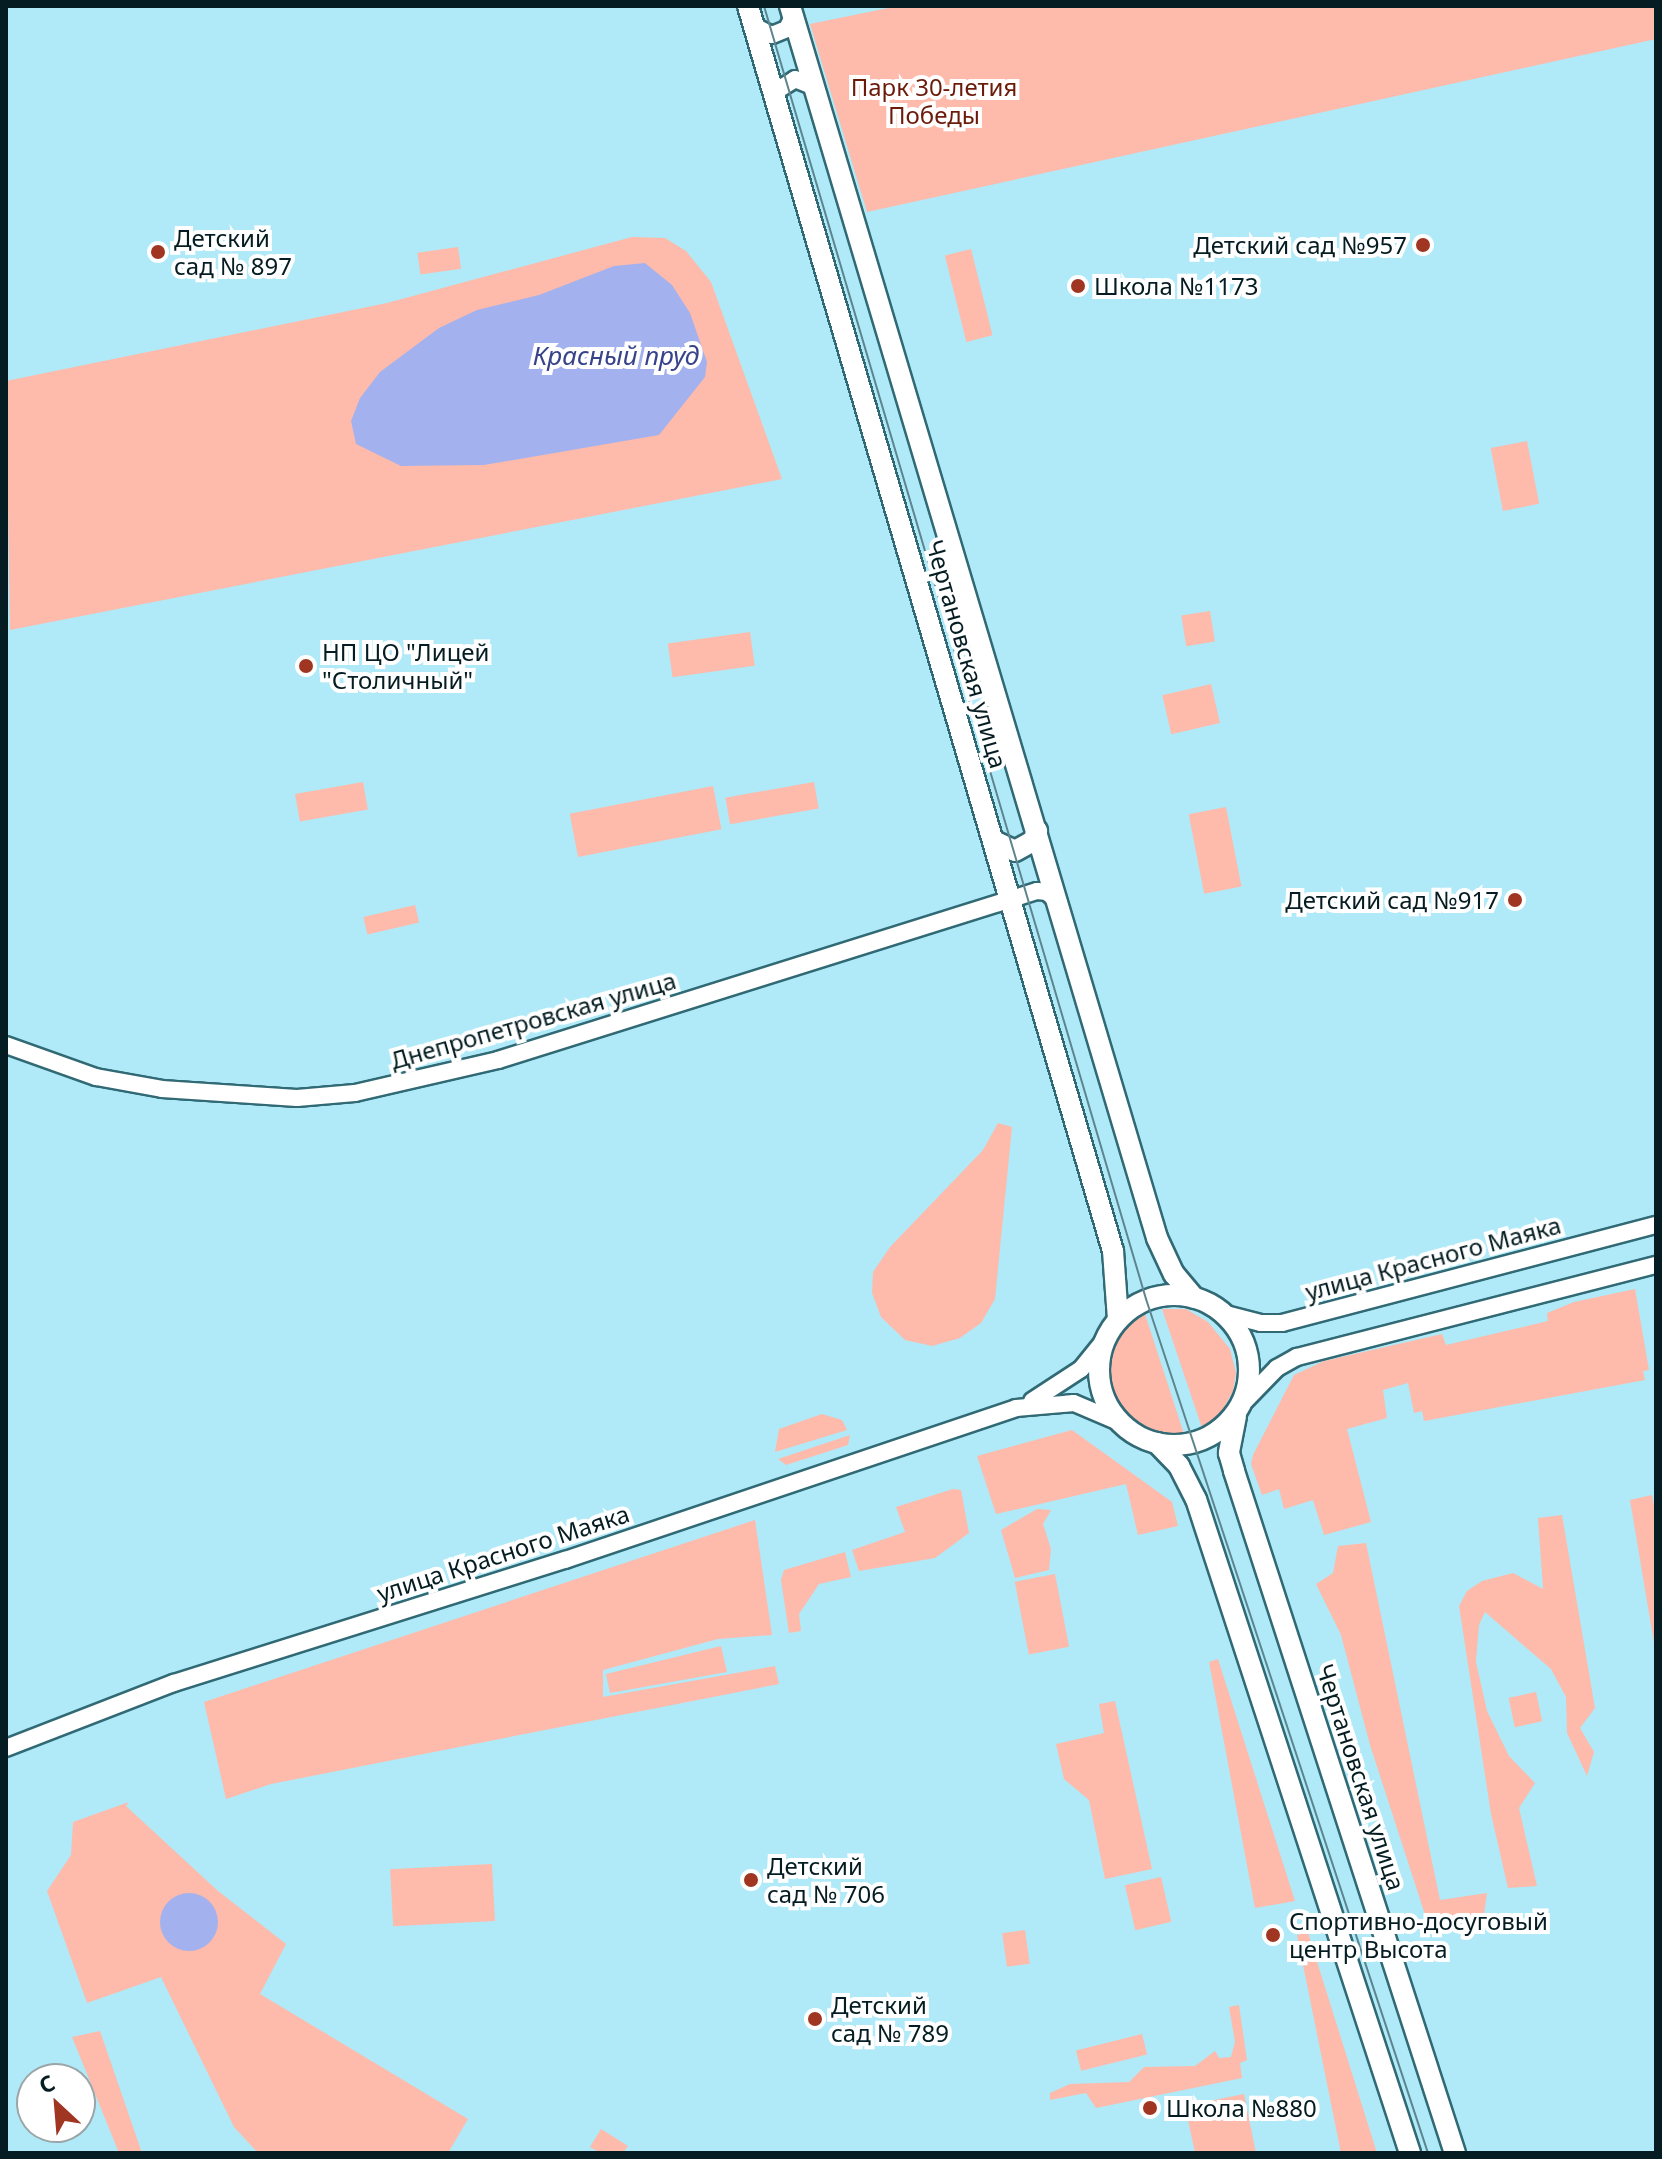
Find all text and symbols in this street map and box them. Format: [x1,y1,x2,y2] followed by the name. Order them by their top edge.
[851,73,1017,129] park label: Парк 30-летия Победы
[174,224,292,280] place label: Детский сад № 897
[1193,231,1407,259] place label: Детский сад №957
[1414,236,1432,254] marker: Детский сад №957
[149,243,167,261] marker: Детский сад № 897
[1094,272,1258,300] place label: Школа №1173
[1069,277,1087,295] marker: Школа №1173
[533,340,699,372] water label: Красный пруд
[921,536,1013,772] street label: Чертановская улица
[322,638,489,694] place label: НП ЦО "Лицей "Столичный"
[297,657,315,675] marker: НП ЦО "Лицей "Столичный"
[1285,886,1499,914] place label: Детский сад №917
[1506,891,1524,909] marker: Детский сад №917
[387,965,679,1075] street label: Днепропетровская улица
[1302,1210,1564,1306] street label: улица Красного Маяка
[373,1499,633,1607] street label: улица Красного Маяка
[1311,1660,1411,1894] street label: Чертановская улица
[767,1852,885,1908] place label: Детский сад № 706
[742,1871,760,1889] marker: Детский сад № 706
[1289,1907,1548,1963] place label: Спортивно-досуговый центр Высота
[1264,1926,1282,1944] marker: Спортивно-досуговый центр Высота
[831,1991,949,2047] place label: Детский сад № 789
[806,2010,824,2028] marker: Детский сад № 789
[16,2063,96,2143] north arrow
[33,2067,59,2100] text: С
[1166,2094,1317,2122] place label: Школа №880
[1141,2099,1159,2117] marker: Школа №880

